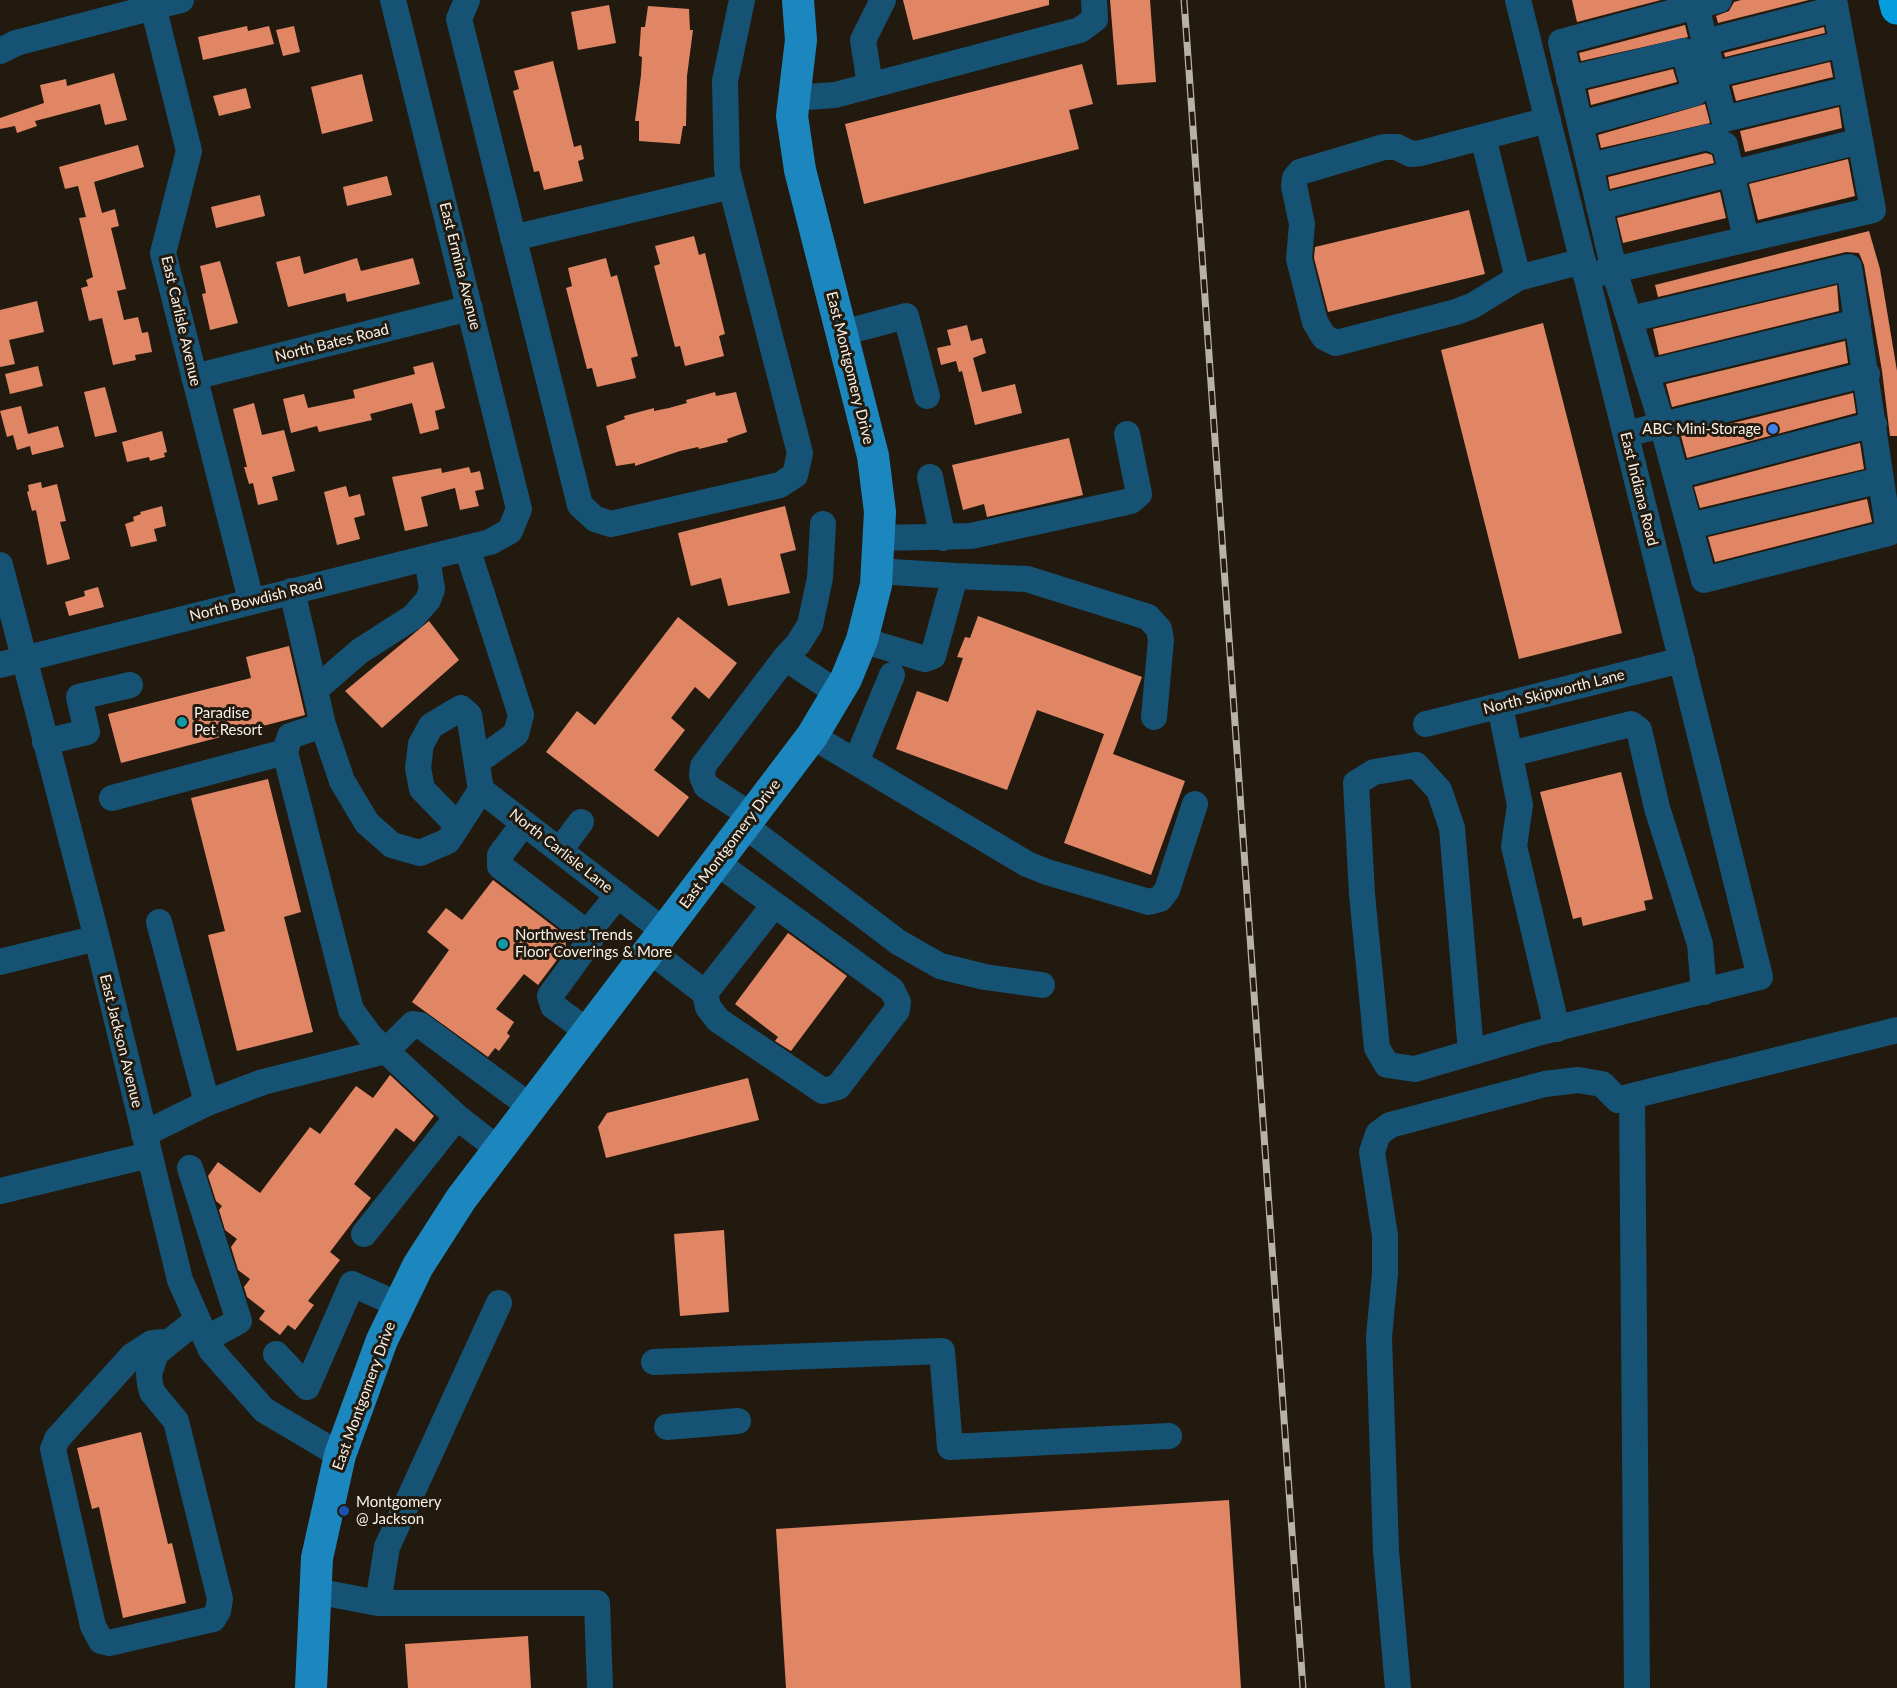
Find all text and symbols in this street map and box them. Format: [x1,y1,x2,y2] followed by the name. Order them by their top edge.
[435,200,485,332] street label: East Ermina Avenue
[157,254,205,388] street label: East Carlisle Avenue
[822,290,878,446] street label: East Montgomery Drive
[273,320,391,366] street label: North Bates Road
[1642,420,1761,438] place label: ABC Mini-Storage
[1766,422,1780,436] marker: ABC Mini-Storage
[1616,430,1662,548] street label: East Indiana Road
[188,575,324,625] street label: North Bowdish Road
[1481,666,1627,718] street label: North Skipworth Lane
[194,704,262,739] place label: Paradise Pet Resort
[175,715,189,729] marker: Paradise Pet Resort
[676,776,784,912] street label: East Montgomery Drive
[506,805,616,897] street label: North Carlisle Lane
[515,926,672,961] place label: Northwest Trends Floor Coverings & More
[496,937,510,951] marker: Northwest Trends Floor Coverings & More
[96,972,146,1110] street label: East Jackson Avenue
[329,1319,399,1473] street label: East Montgomery Drive
[356,1493,441,1528] place label: Montgomery @ Jackson
[337,1504,351,1518] marker: Montgomery @ Jackson

